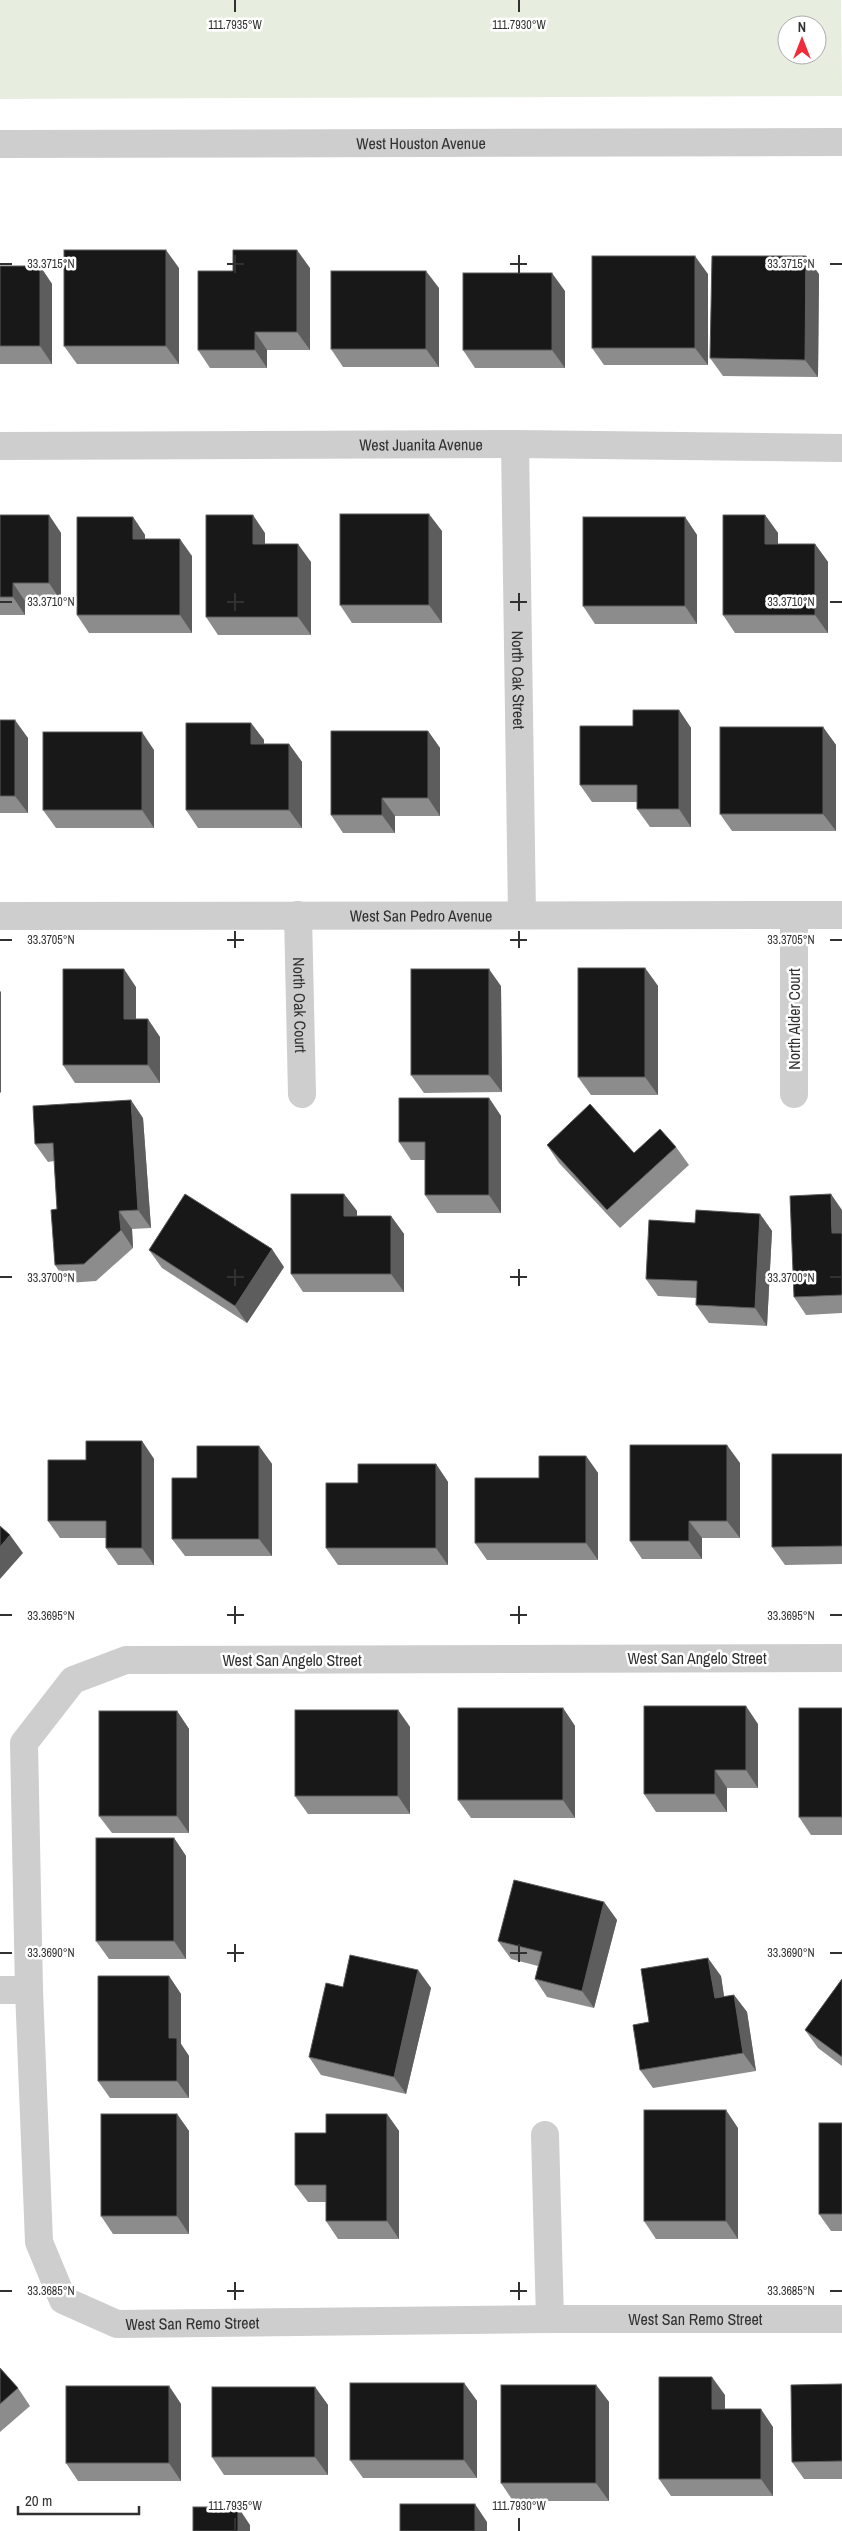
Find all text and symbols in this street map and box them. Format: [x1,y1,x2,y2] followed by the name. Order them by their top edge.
[777,15,827,65] north arrow
[208,17,263,33] text: 111.7935°W
[492,17,547,33] text: 111.7930°W
[798,18,806,36] text: N
[356,132,486,154] street label: West Houston Avenue
[27,256,75,272] text: 33.3715°N
[767,256,815,272] text: 33.3715°N
[359,433,483,456] street label: West Juanita Avenue
[27,594,75,610] text: 33.3710°N
[767,594,815,610] text: 33.3710°N
[507,631,530,730] street label: North Oak Street
[350,904,492,927] street label: West San Pedro Avenue
[27,932,75,948] text: 33.3705°N
[767,932,815,948] text: 33.3705°N
[288,957,312,1053] street label: North Oak Court
[783,968,805,1070] street label: North Alder Court
[27,1270,75,1286] text: 33.3700°N
[767,1270,815,1286] text: 33.3700°N
[27,1608,75,1624] text: 33.3695°N
[767,1608,815,1624] text: 33.3695°N
[627,1647,767,1669] street label: West San Angelo Street
[222,1649,362,1671] street label: West San Angelo Street
[27,1945,75,1961] text: 33.3690°N
[767,1945,815,1961] text: 33.3690°N
[27,2283,75,2299] text: 33.3685°N
[767,2283,815,2299] text: 33.3685°N
[628,2308,763,2330] street label: West San Remo Street
[125,2311,260,2335] street label: West San Remo Street
[18,2484,139,2516] scale bar
[25,2490,52,2511] text: 20 m
[208,2498,263,2514] text: 111.7935°W
[492,2498,547,2514] text: 111.7930°W

